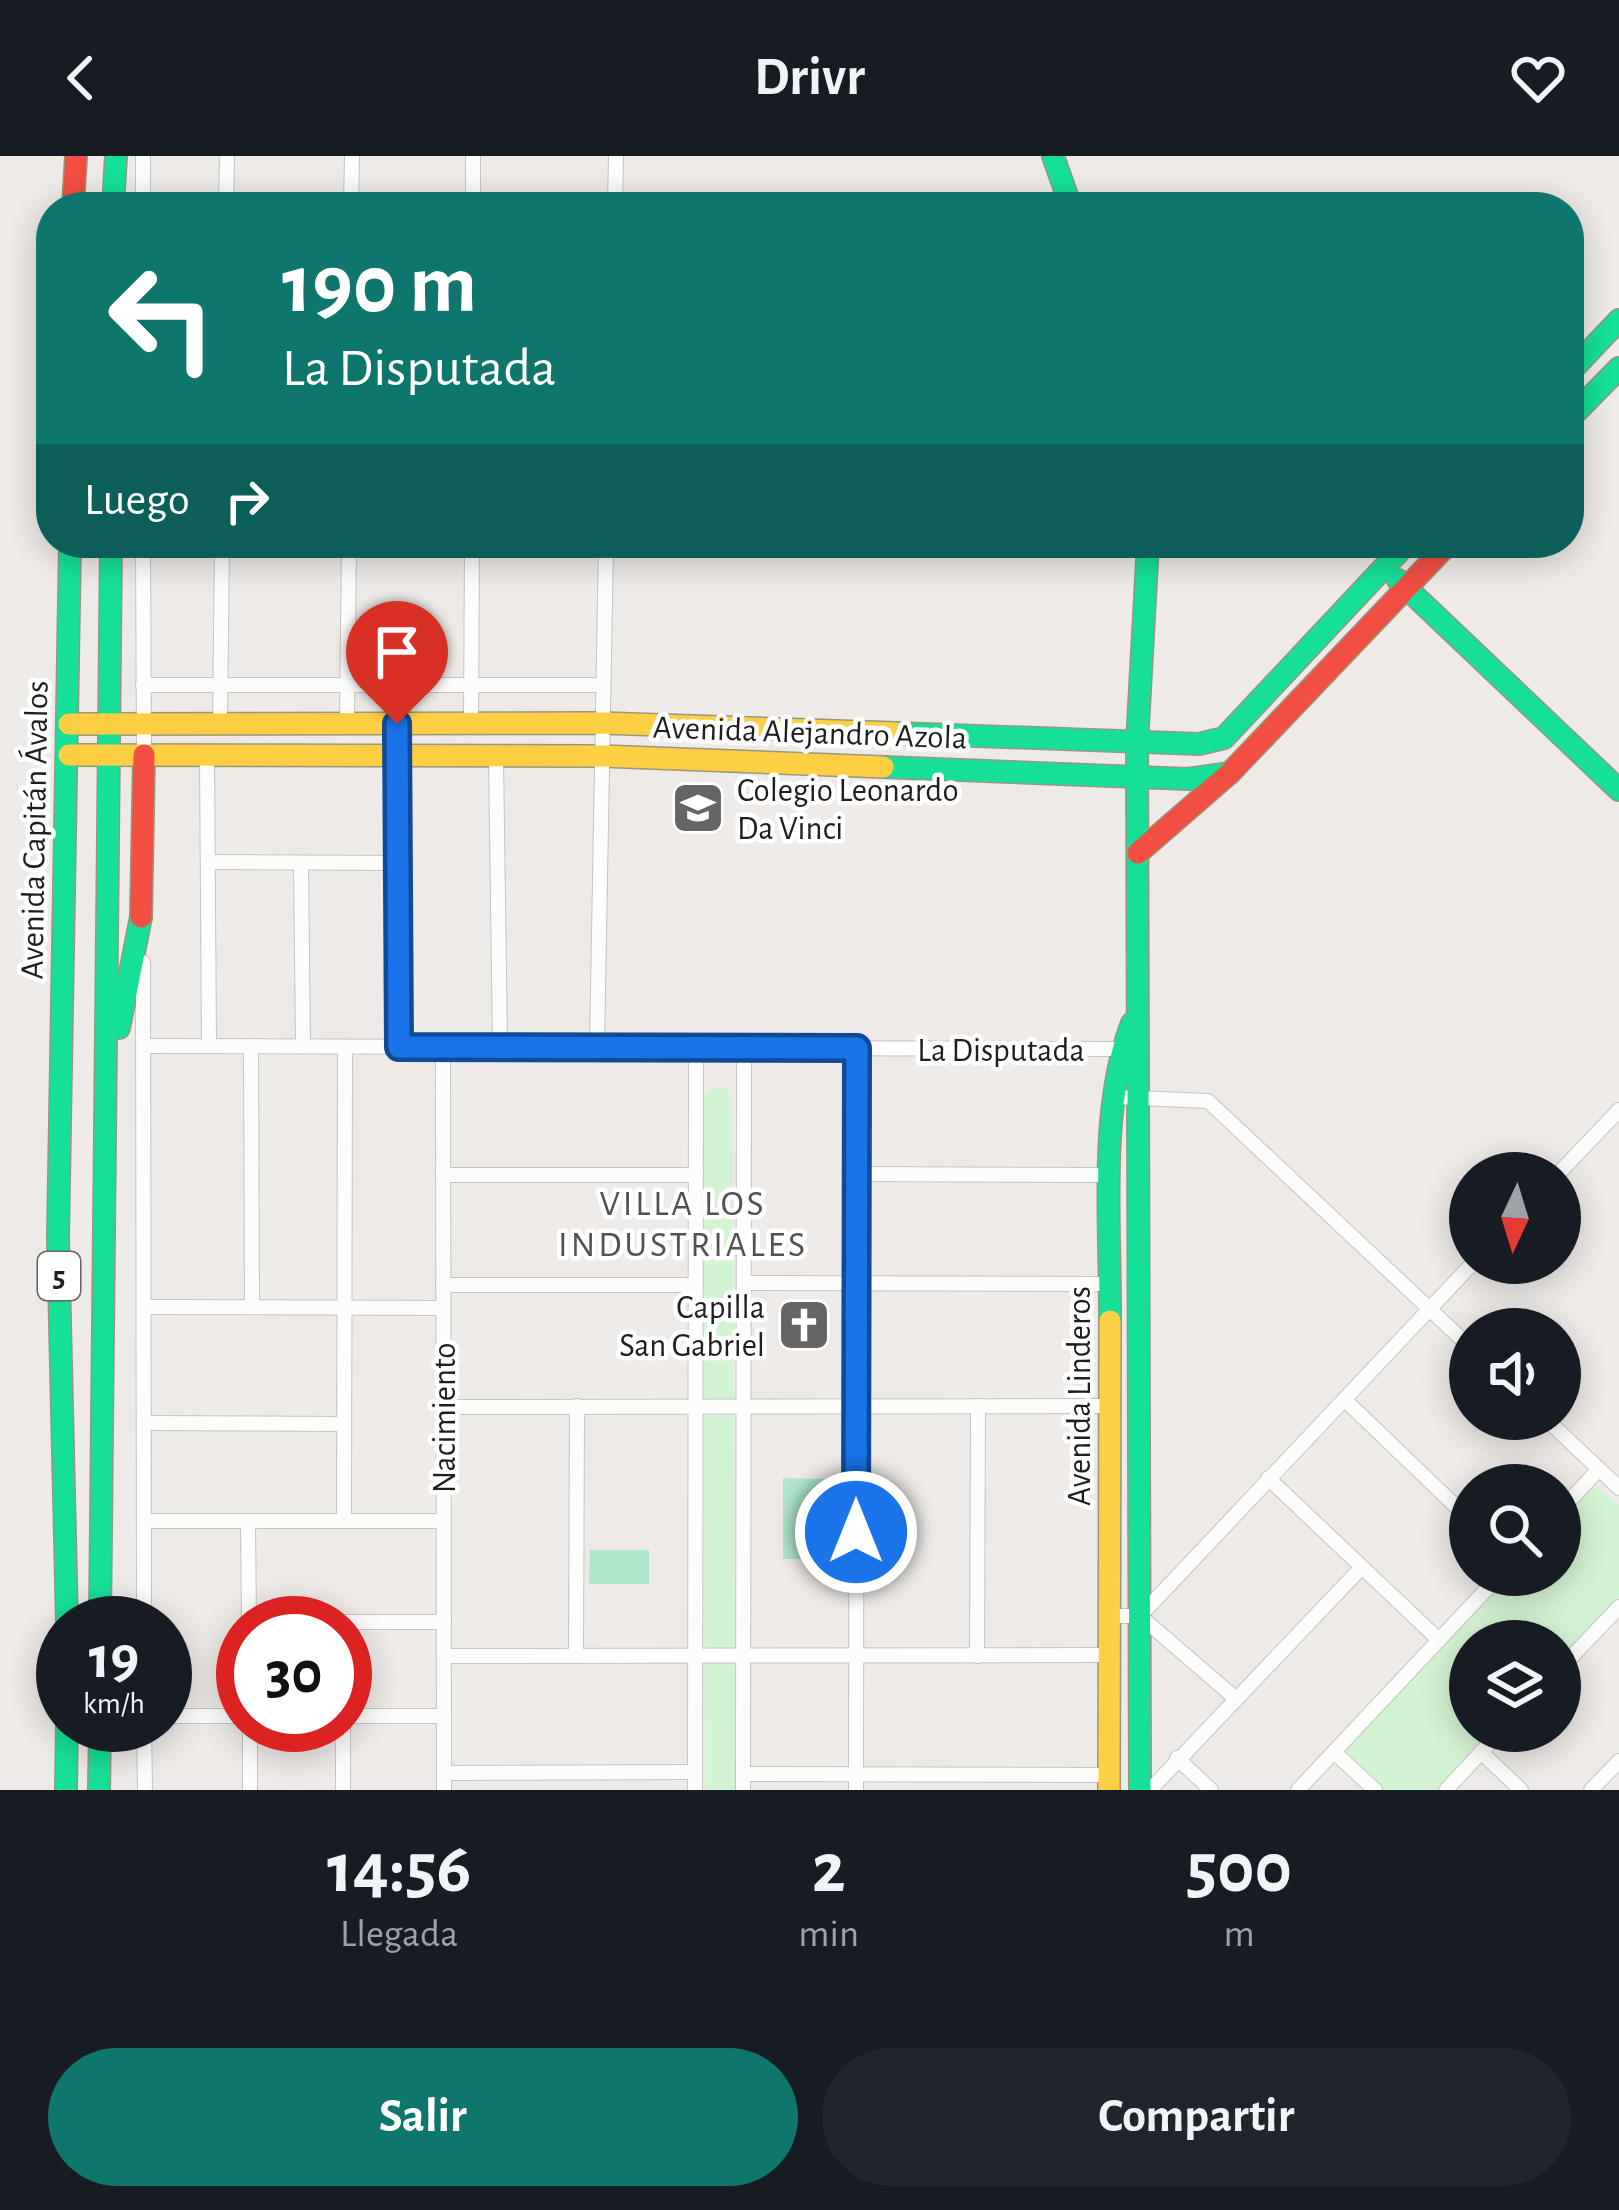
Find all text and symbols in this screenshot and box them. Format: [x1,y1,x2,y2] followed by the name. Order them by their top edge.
[48,45,114,111] icon: back
[1505,45,1571,111] icon: heart
[754,51,865,105] text: Drivr
[84,240,240,396] icon: left
[282,244,477,328] text: 190 m
[282,342,556,396] text: La Disputada
[214,468,280,534] icon: right
[84,478,190,523] text: Luego
[346,601,448,724] pin
[364,619,430,685] icon: arrive
[12,680,55,980] street label: Avenida Capitán Ávalos
[652,712,968,755] street label: Avenida Alejandro Azola
[737,775,959,846] place label: Colegio Leonardo Da Vinci
[670,780,726,836] school or university icon: Colegio Leonardo Da Vinci
[917,1035,1085,1068] street label: La Disputada
[1449,1152,1581,1284] north arrow
[1449,1152,1581,1752] map controls
[558,1186,808,1263] district label: VILLA LOS INDUSTRIALES
[38,1252,80,1300] road number: 5
[1064,1286,1097,1506] street label: Avenida Linderos
[619,1292,765,1363] place label: Capilla San Gabriel
[776,1297,832,1353] church icon: Capilla San Gabriel
[1449,1308,1581,1440] button: sound
[429,1343,462,1493] street label: Nacimiento
[1449,1464,1581,1596] button: search
[793,1469,919,1595] position arrow
[216,1596,372,1752] speed limit sign: 30
[1449,1620,1581,1752] button: layers
[89,1629,139,1689] text: 19
[83,1689,145,1719] text: km/h
[327,1833,471,1905] text: 14:56
[812,1833,846,1905] text: 2
[1186,1833,1292,1905] text: 500
[340,1915,458,1954] text: Llegada
[798,1915,859,1954] text: min
[1223,1915,1255,1954] text: m
[48,2048,798,2186] button: Salir
[822,2048,1571,2186] button: Compartir

